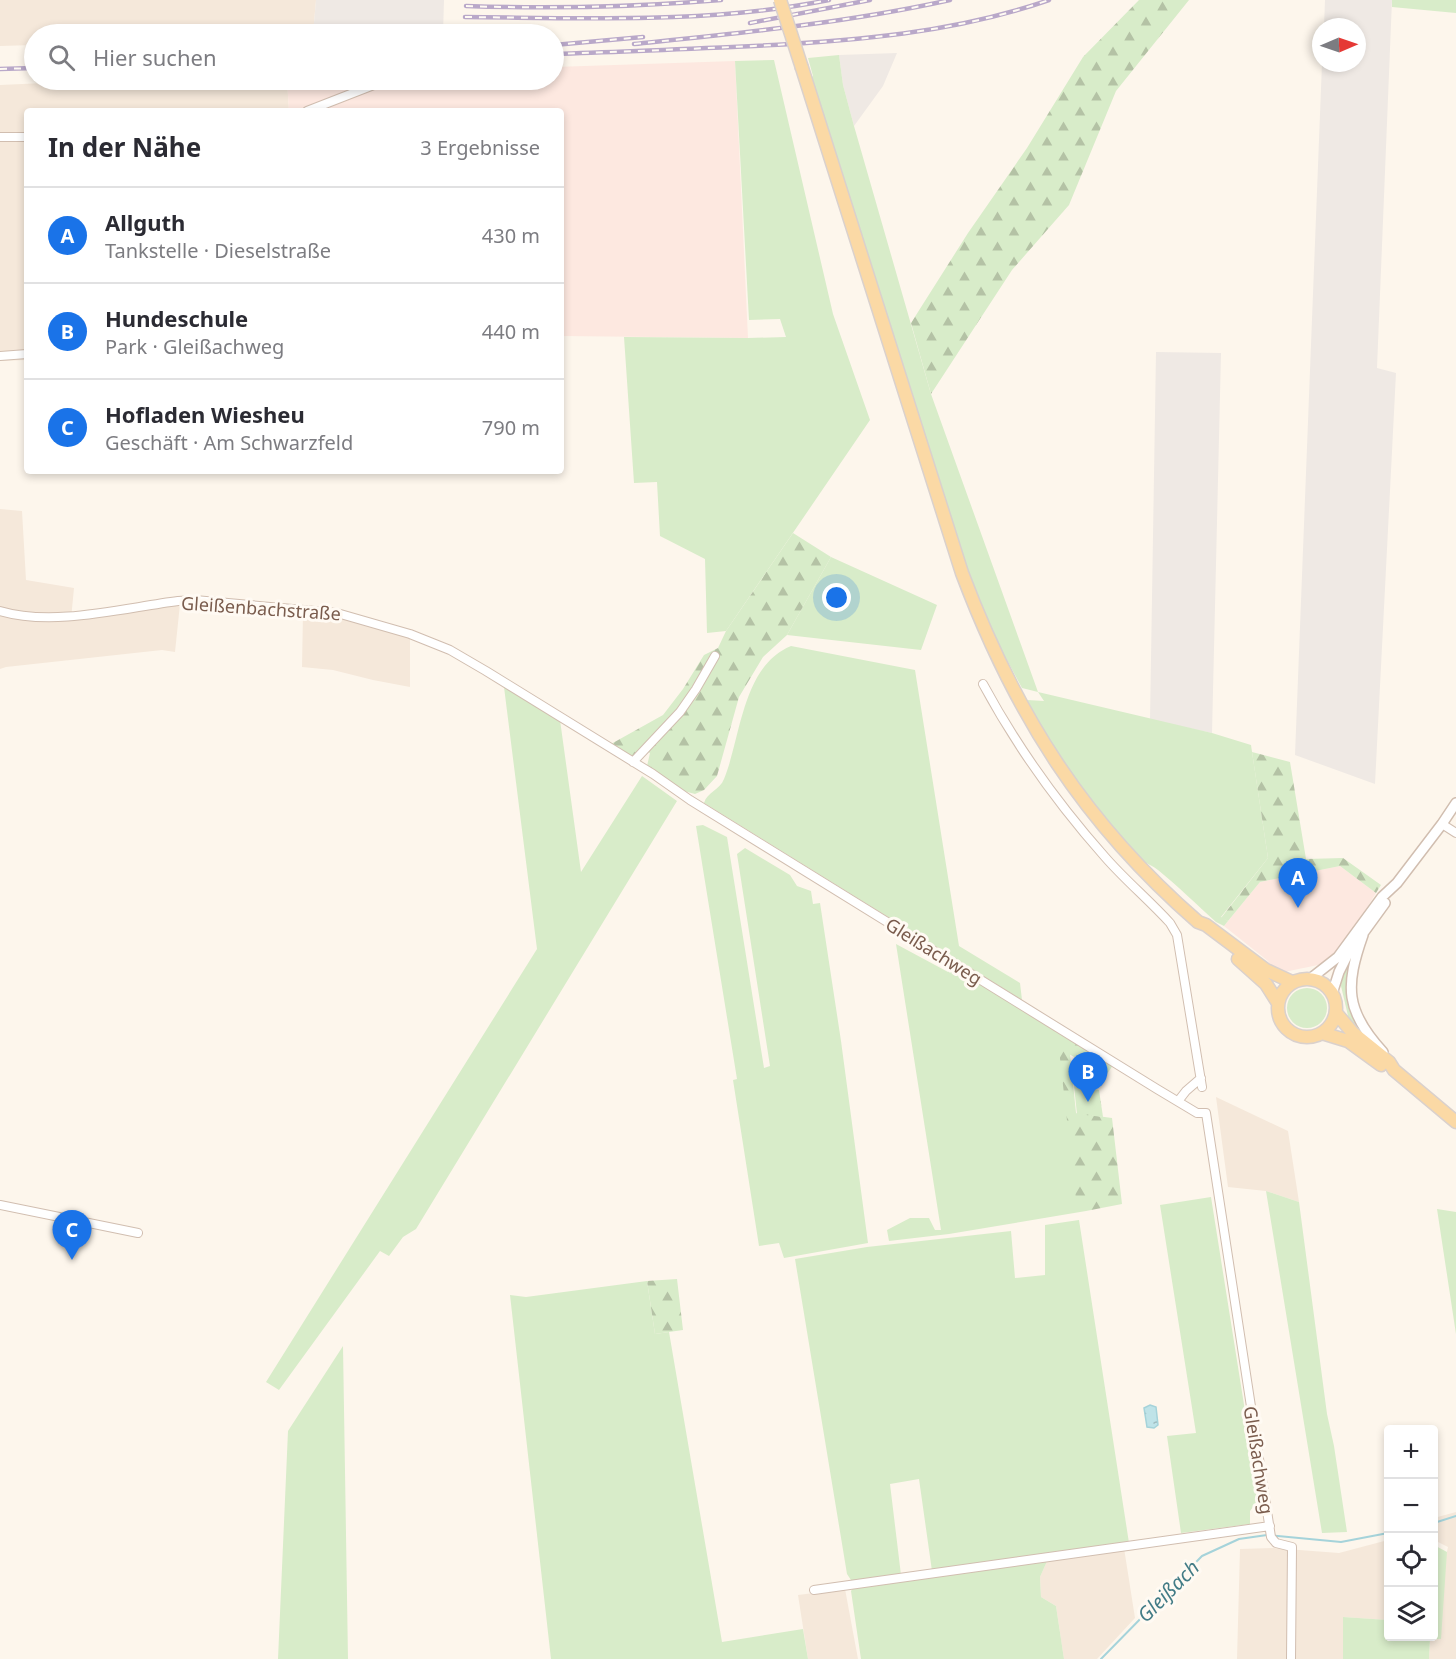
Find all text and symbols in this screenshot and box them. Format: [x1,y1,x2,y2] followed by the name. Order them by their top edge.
[1312,18,1366,72] north arrow
[24,24,564,90] search box
[45,41,78,74] icon: search
[93,42,217,72] text: Hier suchen
[48,129,201,165] text: In der Nähe
[420,134,540,161] text: 3 Ergebnisse
[105,207,185,237] text: Allguth
[61,222,74,249] text: A
[482,222,540,249] text: 430 m
[105,237,331,264] text: Tankstelle · Dieselstraße
[105,303,248,333] text: Hundeschule
[61,318,74,345] text: B
[482,318,540,345] text: 440 m
[105,333,284,360] text: Park · Gleißachweg
[105,399,305,429] text: Hofladen Wiesheu
[61,414,74,441] text: C
[482,414,540,441] text: 790 m
[105,429,353,456] text: Geschäft · Am Schwarzfeld
[822,583,851,612] your location
[180,590,342,626] street label: Gleißenbachstraße
[1278,858,1318,908] pin: A
[881,912,987,990] street label: Gleißachweg
[1068,1052,1108,1102] pin: B
[52,1210,92,1260] pin: C
[1239,1404,1279,1516] street label: Gleißachweg
[1384,1425,1438,1641] map controls
[1384,1425,1438,1479] button: +
[1384,1479,1438,1533] button: −
[1384,1533,1438,1587] button: locate
[1131,1554,1205,1628] water label: Gleißach
[1384,1587,1438,1641] button: layers

